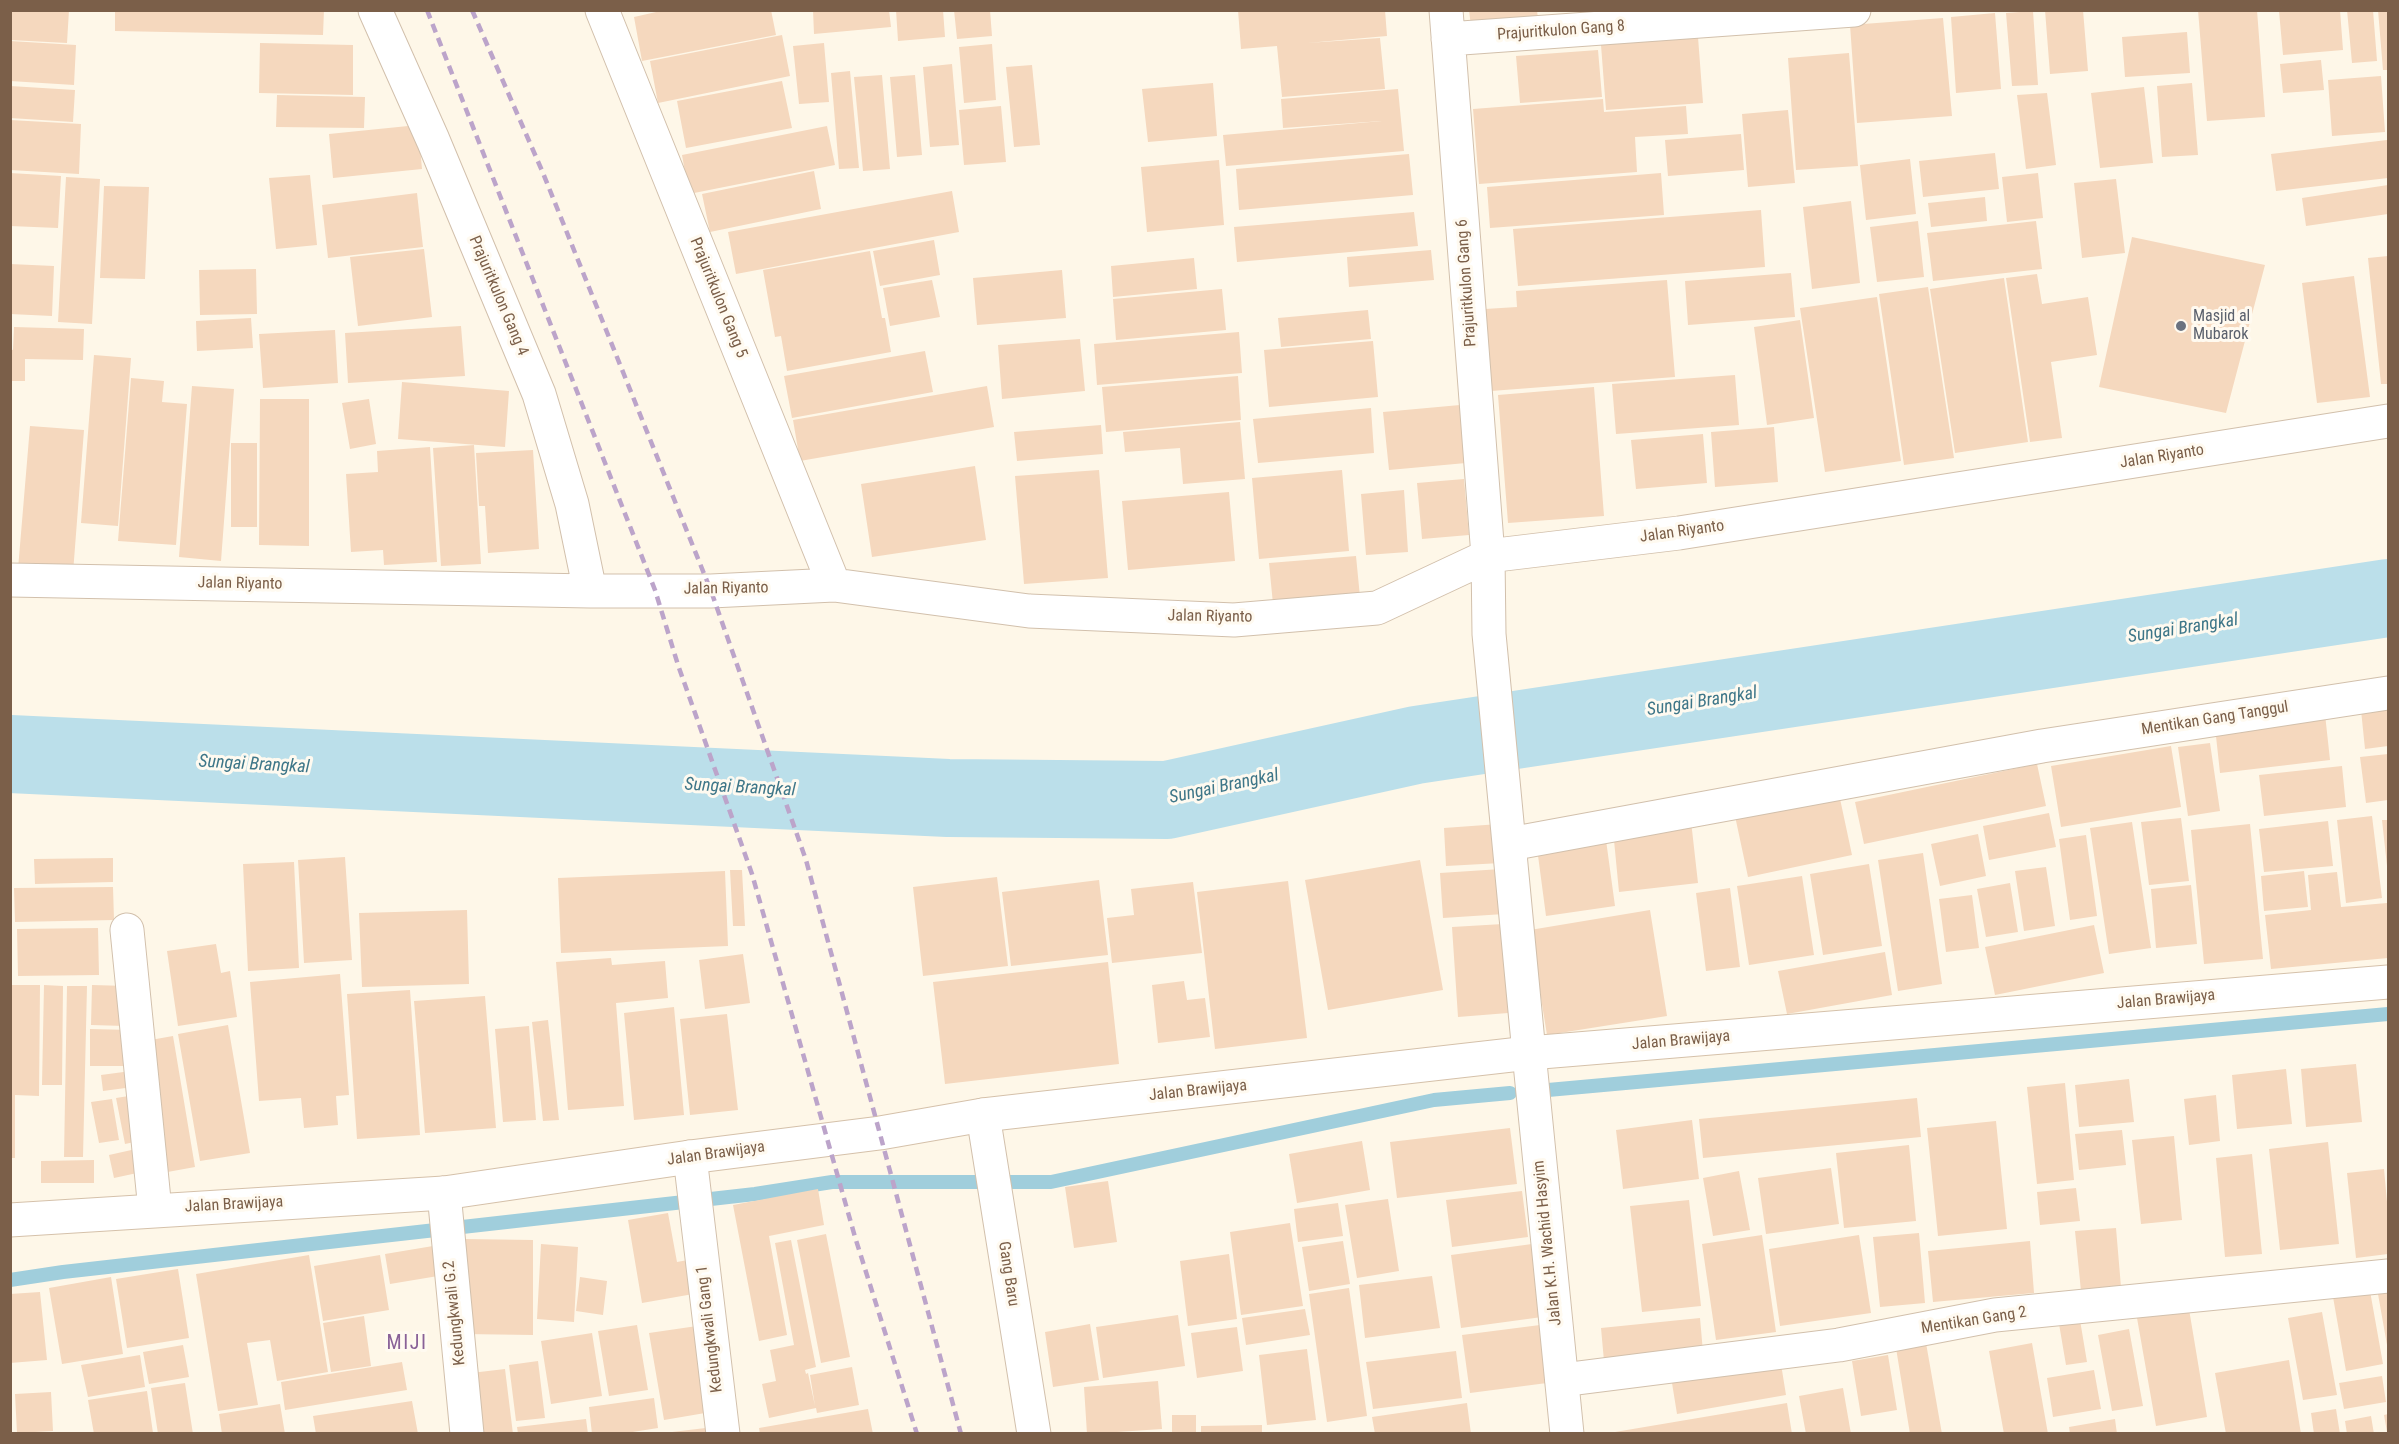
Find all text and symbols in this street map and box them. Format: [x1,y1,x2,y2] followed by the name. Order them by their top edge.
[1496,17,1626,45] street label: Prajuritkulon Gang 8
[1453,218,1481,348] street label: Prajuritkulon Gang 6
[464,233,532,359] street label: Prajuritkulon Gang 4
[685,235,751,361] street label: Prajuritkulon Gang 5
[2193,307,2250,345] place label: Masjid al Mubarok
[2174,319,2188,333] marker: Masjid al Mubarok
[2119,441,2205,473] street label: Jalan Riyanto
[1639,517,1725,547] street label: Jalan Riyanto
[197,574,283,594] street label: Jalan Riyanto
[683,579,769,599] street label: Jalan Riyanto
[1167,607,1253,627] street label: Jalan Riyanto
[2126,610,2240,648] water label: Sungai Brangkal
[1645,683,1759,721] water label: Sungai Brangkal
[2140,698,2290,740] street label: Mentikan Gang Tanggul
[198,751,310,779] water label: Sungai Brangkal
[1167,765,1281,809] water label: Sungai Brangkal
[684,774,796,802] water label: Sungai Brangkal
[2116,986,2216,1014] street label: Jalan Brawijaya
[1631,1027,1731,1055] street label: Jalan Brawijaya
[1148,1076,1248,1106] street label: Jalan Brawijaya
[666,1138,766,1170] street label: Jalan Brawijaya
[1530,1159,1566,1327] street label: Jalan K.H. Wachid Hasyim
[184,1193,284,1217] street label: Jalan Brawijaya
[993,1240,1023,1308] street label: Gang Baru
[440,1260,470,1366] street label: Kedungkwali G.2
[693,1264,727,1394] street label: Kedungkwali Gang 1
[1920,1303,2028,1339] street label: Mentikan Gang 2
[387,1332,427,1356] district label: MIJI

